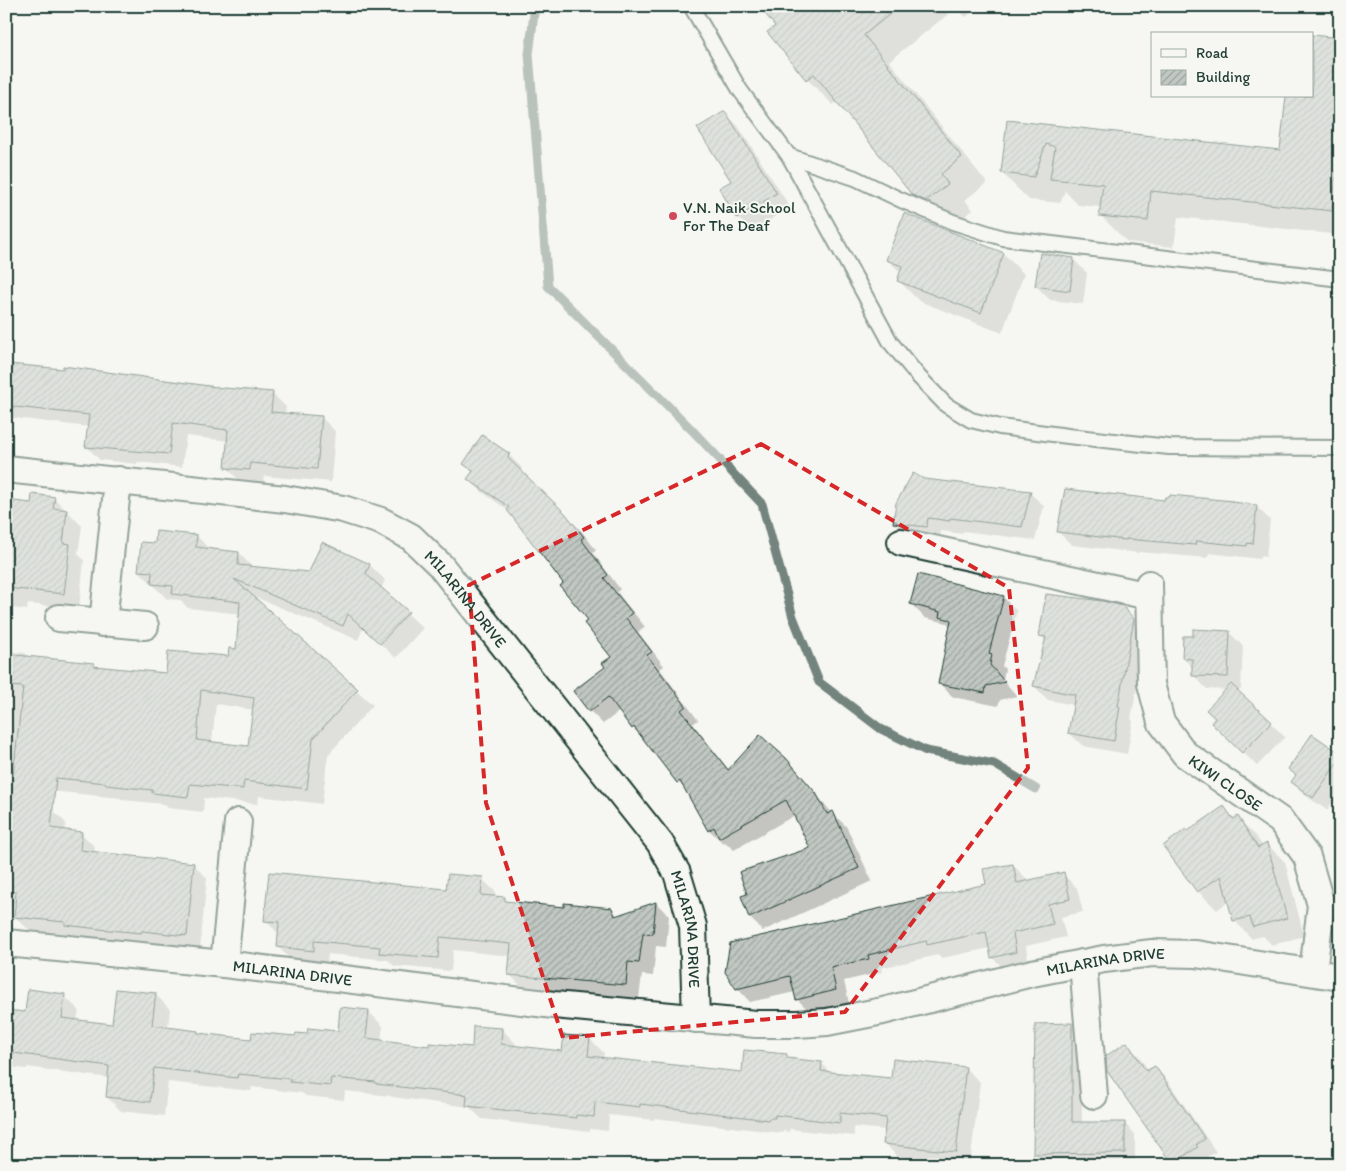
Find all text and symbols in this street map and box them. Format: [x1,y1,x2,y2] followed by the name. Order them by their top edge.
[1151,32,1314,98] legend
[1196,44,1229,62] text: Road
[1196,68,1250,86] text: Building
[683,198,796,235] place label: V.N. Naik School For The Deaf
[667,210,679,222] marker: V.N. Naik School For The Deaf
[421,546,511,651] street label: MILARINA DRIVE
[1185,750,1266,815] street label: KIWI CLOSE
[667,868,704,988] street label: MILARINA DRIVE
[1045,943,1165,980] street label: MILARINA DRIVE
[232,956,353,989] street label: MILARINA DRIVE

